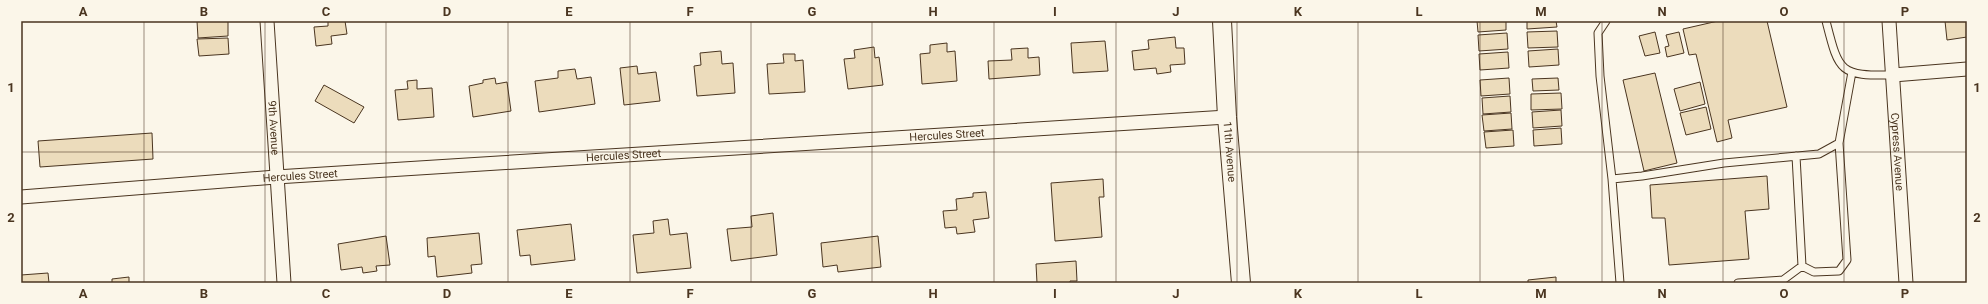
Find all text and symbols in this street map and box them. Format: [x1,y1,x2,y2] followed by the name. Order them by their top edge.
[79,4,88,19] text: A
[200,4,208,19] text: B
[322,4,331,19] text: C
[443,4,451,19] text: D
[565,4,573,19] text: E
[686,4,694,19] text: F
[808,4,817,19] text: G
[928,4,938,19] text: H
[1053,4,1057,19] text: I
[1172,4,1180,19] text: J
[1294,4,1303,19] text: K
[1415,4,1423,19] text: L
[1535,4,1547,19] text: M
[1657,4,1667,19] text: N
[1780,4,1789,19] text: O
[1901,4,1909,19] text: P
[7,80,15,95] text: 1
[1973,80,1981,95] text: 1
[265,100,282,156] street label: 9th Avenue
[1888,112,1906,191] street label: Cypress Avenue
[1220,121,1238,183] street label: 11th Avenue
[909,126,985,144] street label: Hercules Street
[586,147,662,164] street label: Hercules Street
[262,167,339,185] street label: Hercules Street
[7,210,15,225] text: 2
[1973,210,1981,225] text: 2
[79,286,88,301] text: A
[200,286,208,301] text: B
[322,286,331,301] text: C
[443,286,451,301] text: D
[565,286,573,301] text: E
[686,286,694,301] text: F
[808,286,817,301] text: G
[928,286,938,301] text: H
[1053,286,1057,301] text: I
[1172,286,1180,301] text: J
[1294,286,1303,301] text: K
[1415,286,1423,301] text: L
[1535,286,1547,301] text: M
[1657,286,1667,301] text: N
[1780,286,1789,301] text: O
[1901,286,1909,301] text: P

